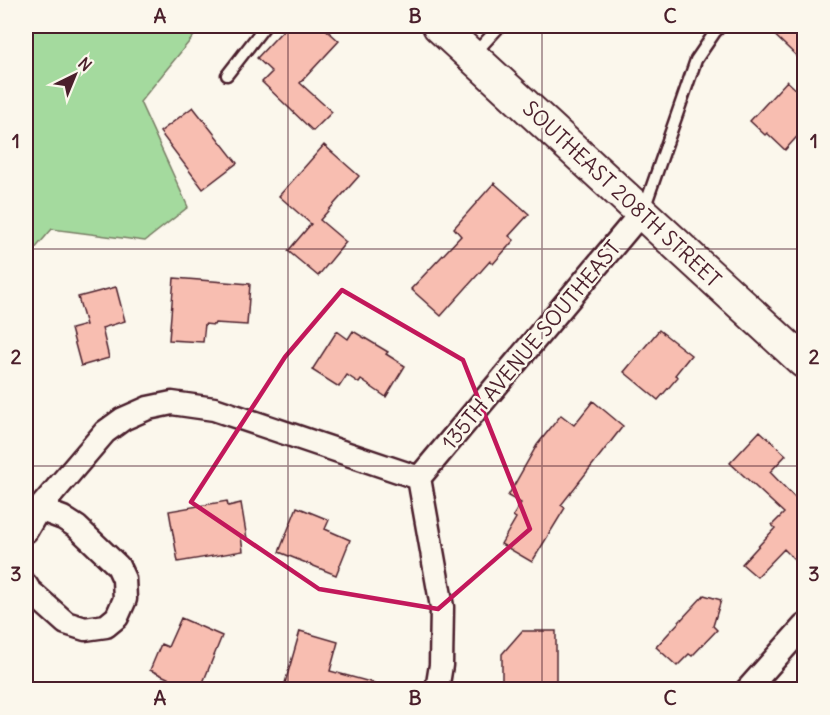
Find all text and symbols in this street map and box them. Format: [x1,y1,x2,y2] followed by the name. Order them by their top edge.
[154,3,167,28] text: A
[408,3,422,28] text: B
[663,3,677,28] text: C
[45,45,105,105] north arrow
[74,53,96,75] text: N
[517,95,727,293] street label: SOUTHEAST 208TH STREET
[12,128,20,153] text: 1
[810,128,818,153] text: 1
[436,235,626,455] street label: 135TH AVENUE SOUTHEAST
[11,344,22,369] text: 2
[809,344,820,369] text: 2
[10,561,22,586] text: 3
[808,561,820,586] text: 3
[154,685,167,710] text: A
[408,685,422,710] text: B
[663,685,677,710] text: C

